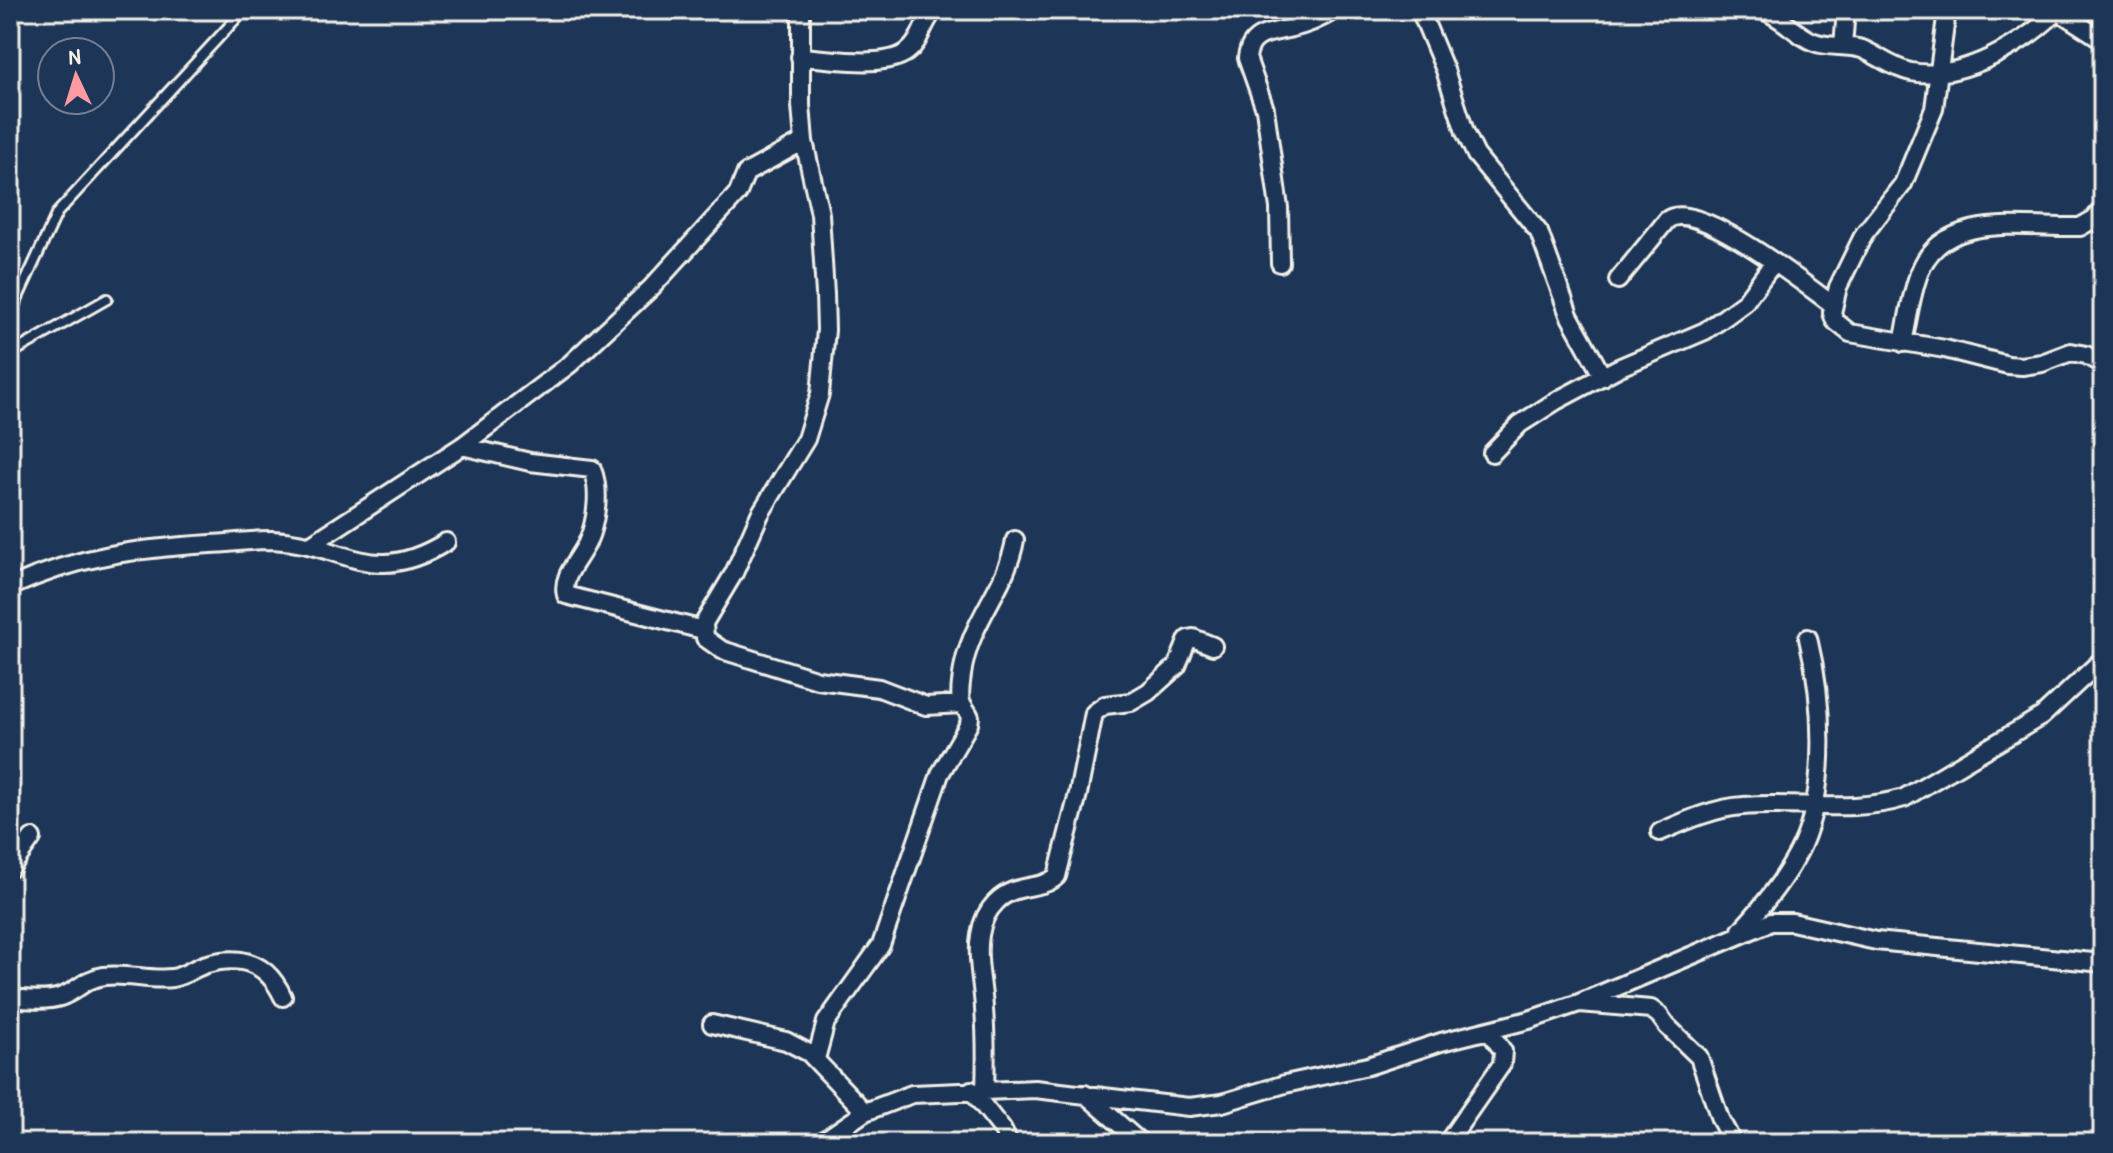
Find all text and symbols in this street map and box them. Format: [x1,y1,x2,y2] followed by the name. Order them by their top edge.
[36,36,116,116] north arrow
[68,41,82,71] text: N

